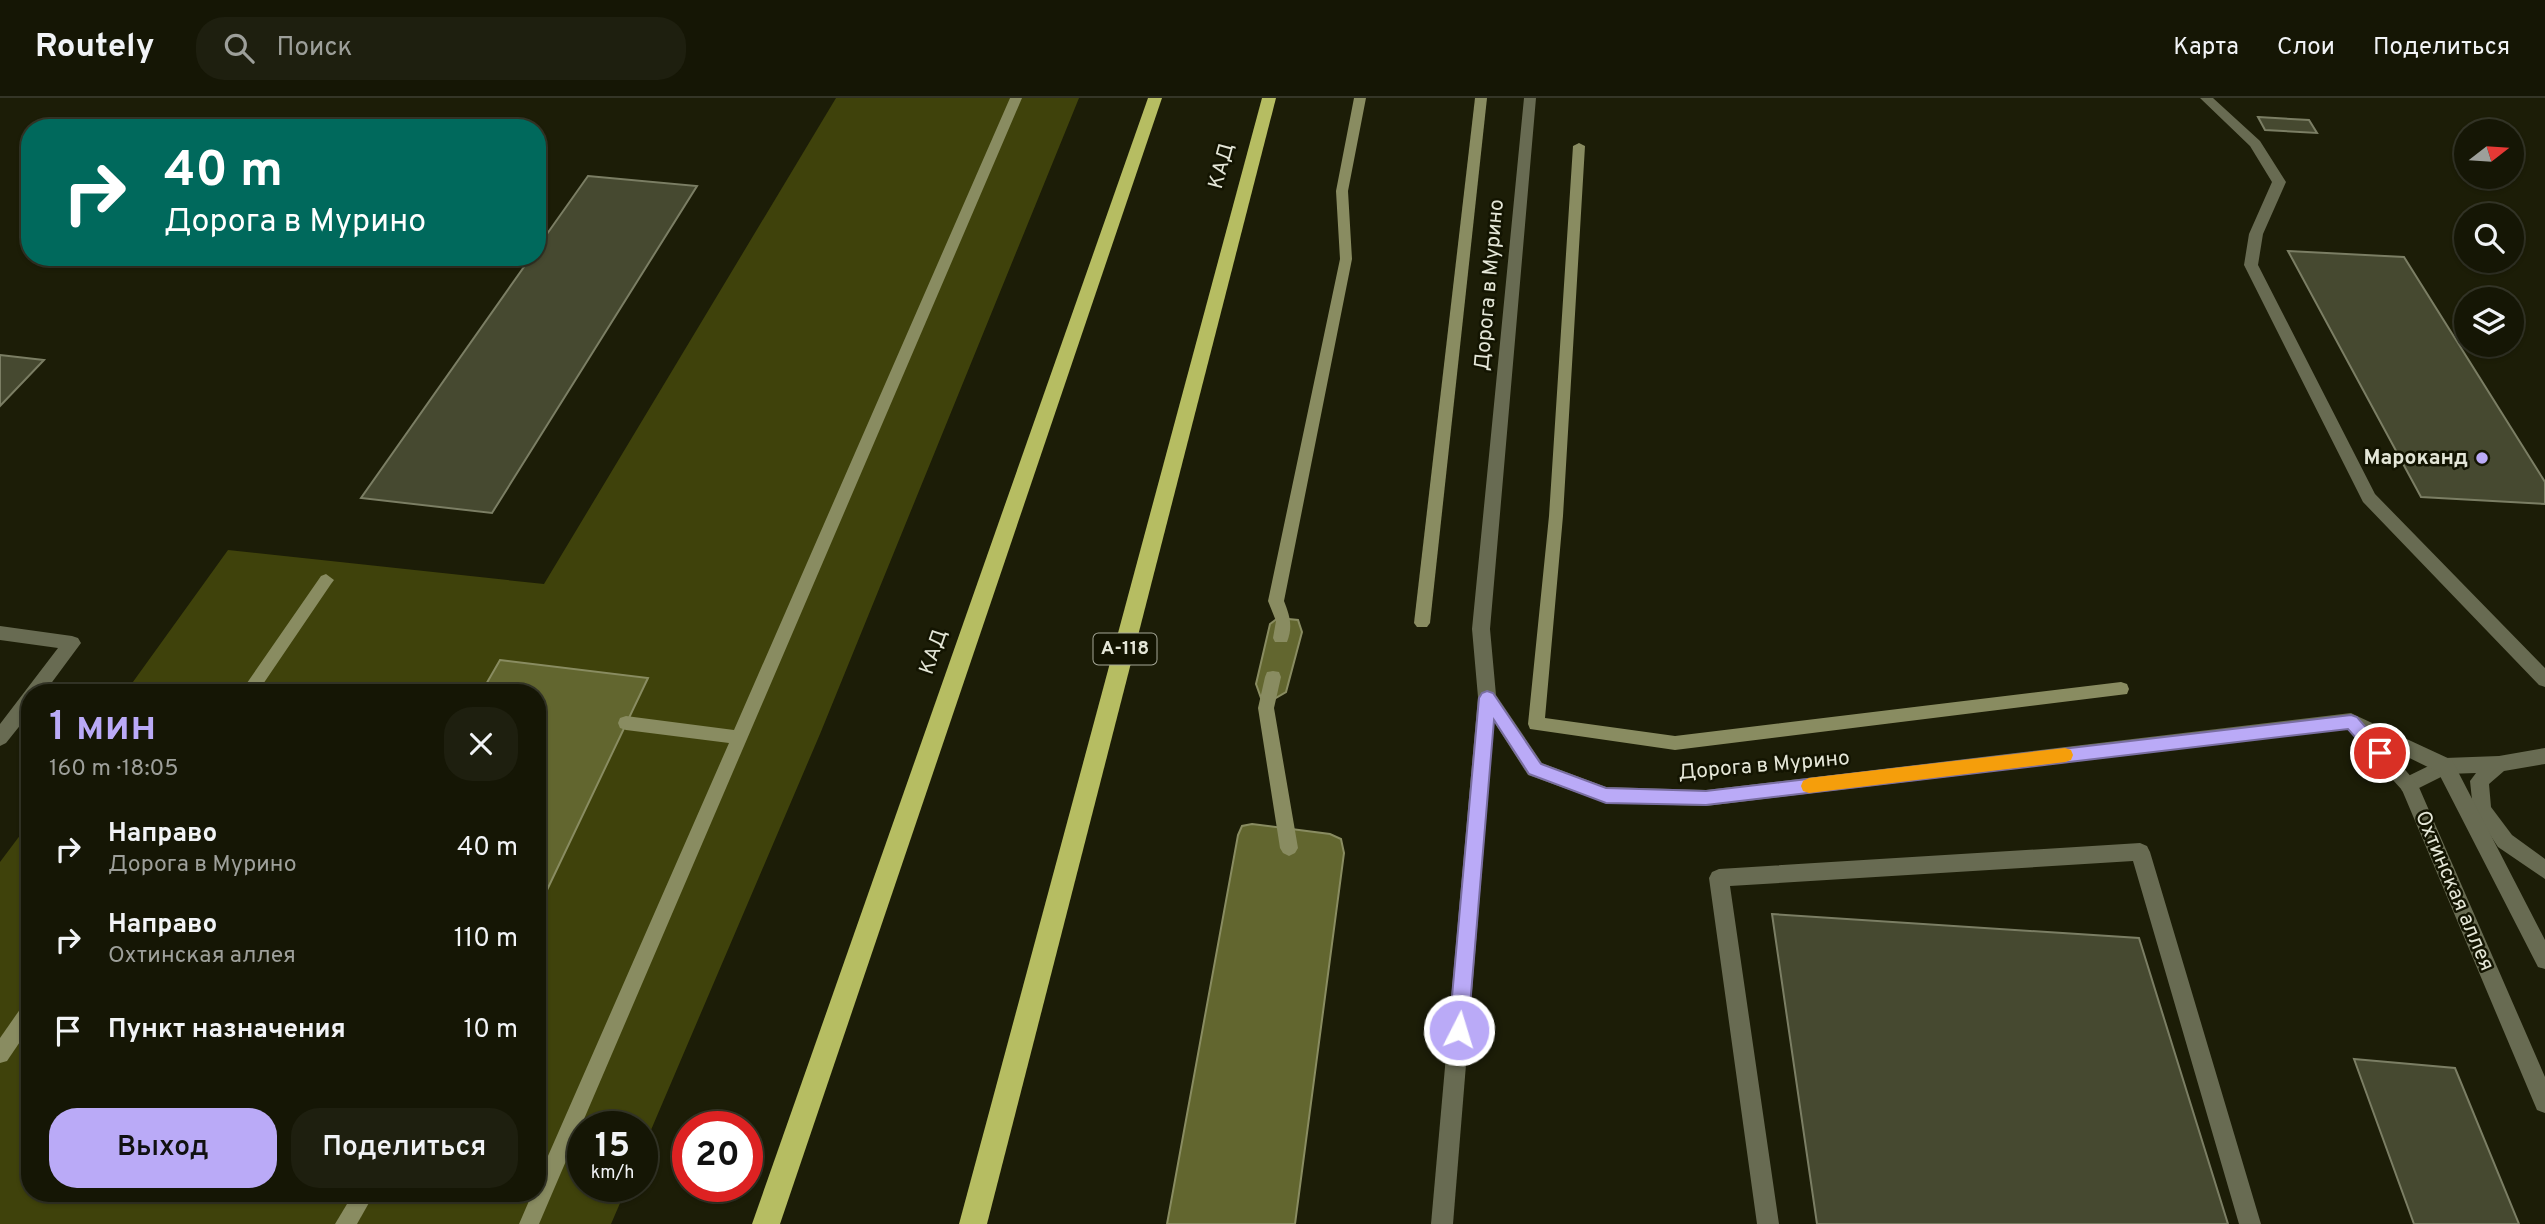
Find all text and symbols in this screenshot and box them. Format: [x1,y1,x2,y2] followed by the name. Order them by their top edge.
[196,17,686,80] search box
[35,27,154,69] text: Routely
[220,29,258,67] icon: search
[276,32,352,65] text: Поиск
[2173,33,2239,63] text: Карта
[2277,33,2335,63] text: Слои
[2373,33,2510,63] text: Поделиться
[2454,119,2524,189] north arrow
[2454,119,2524,357] map controls
[1203,140,1241,192] street label: КАД
[164,142,283,204] text: 40 m
[49,147,140,238] icon: right
[1469,198,1511,372] street label: Дорога в Мурино
[164,203,426,243] text: Дорога в Мурино
[2454,203,2524,273] button: search
[2454,287,2524,357] button: layers
[2364,445,2468,472] place label: Мароканд
[2474,450,2490,466] marker: Мароканд
[914,626,954,678] street label: КАД
[1094,634,1156,664] road number: А-118
[49,702,156,755] text: 1 мин
[444,707,518,781] button: close
[2350,723,2410,783] pin
[2361,734,2399,772] icon: arrive
[1677,745,1851,787] street label: Дорога в Мурино
[49,755,179,784] text: 160 m · 18:05
[2408,807,2500,975] street label: Охтинская аллея
[108,818,217,851] text: Направо
[49,830,87,868] icon: right
[457,832,518,865] text: 40 m
[108,851,296,880] text: Дорога в Мурино
[108,909,217,942] text: Направо
[49,921,87,959] icon: right
[454,923,518,956] text: 110 m
[108,942,296,971] text: Охтинская аллея
[1422,993,1496,1067] position arrow
[49,1012,87,1050] icon: arrive
[108,1014,346,1047] text: Пункт назначения
[463,1014,518,1047] text: 10 m
[49,1108,277,1188] button: Выход
[291,1108,518,1188] button: Поделиться
[672,1111,763,1202] speed limit sign: 20
[595,1125,630,1169] text: 15
[591,1162,634,1185] text: km/h

